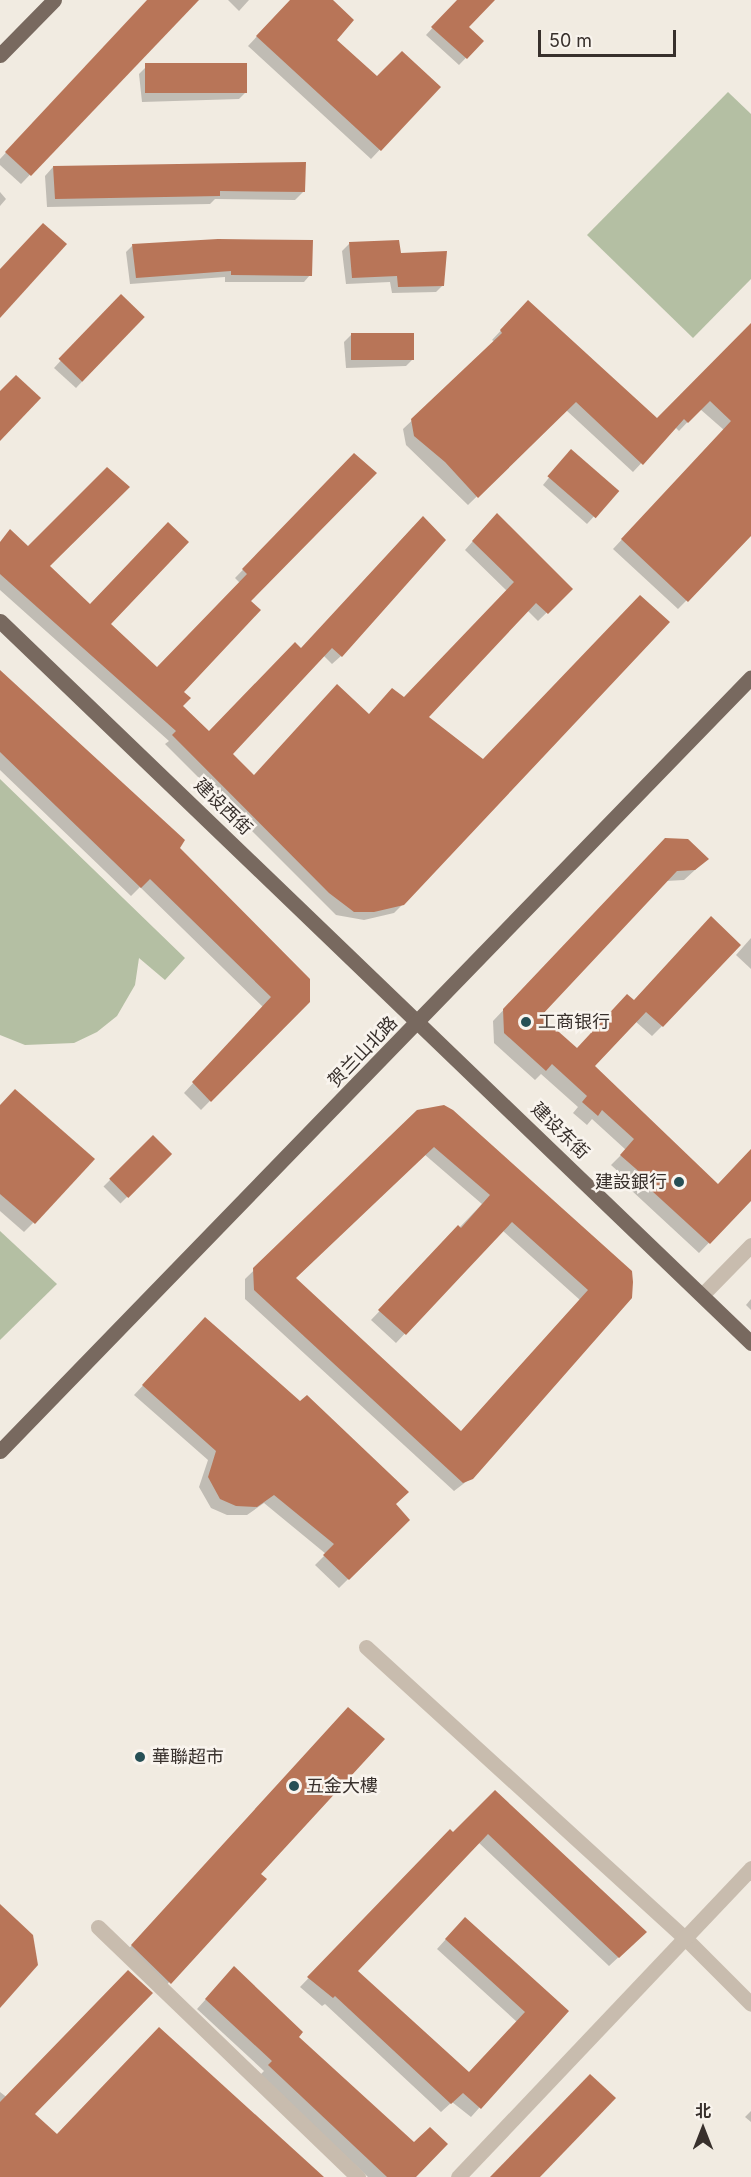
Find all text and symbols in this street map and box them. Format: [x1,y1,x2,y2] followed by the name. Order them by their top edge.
[541,18,679,56] scale bar
[549,30,592,51] text: 50 m
[190,774,256,840] street label: 建设西街
[538,1011,610,1033] place label: 工商银行
[324,1012,402,1092] street label: 贺兰山北路
[519,1015,533,1029] marker: 工商银行
[527,1098,593,1164] street label: 建设东街
[595,1171,667,1193] place label: 建設銀行
[672,1175,686,1189] marker: 建設銀行
[152,1746,224,1768] place label: 華聯超市
[133,1750,147,1764] marker: 華聯超市
[306,1775,378,1797] place label: 五金大樓
[287,1779,301,1793] marker: 五金大樓
[673,2099,733,2159] north arrow
[695,2101,711,2121] text: 北

